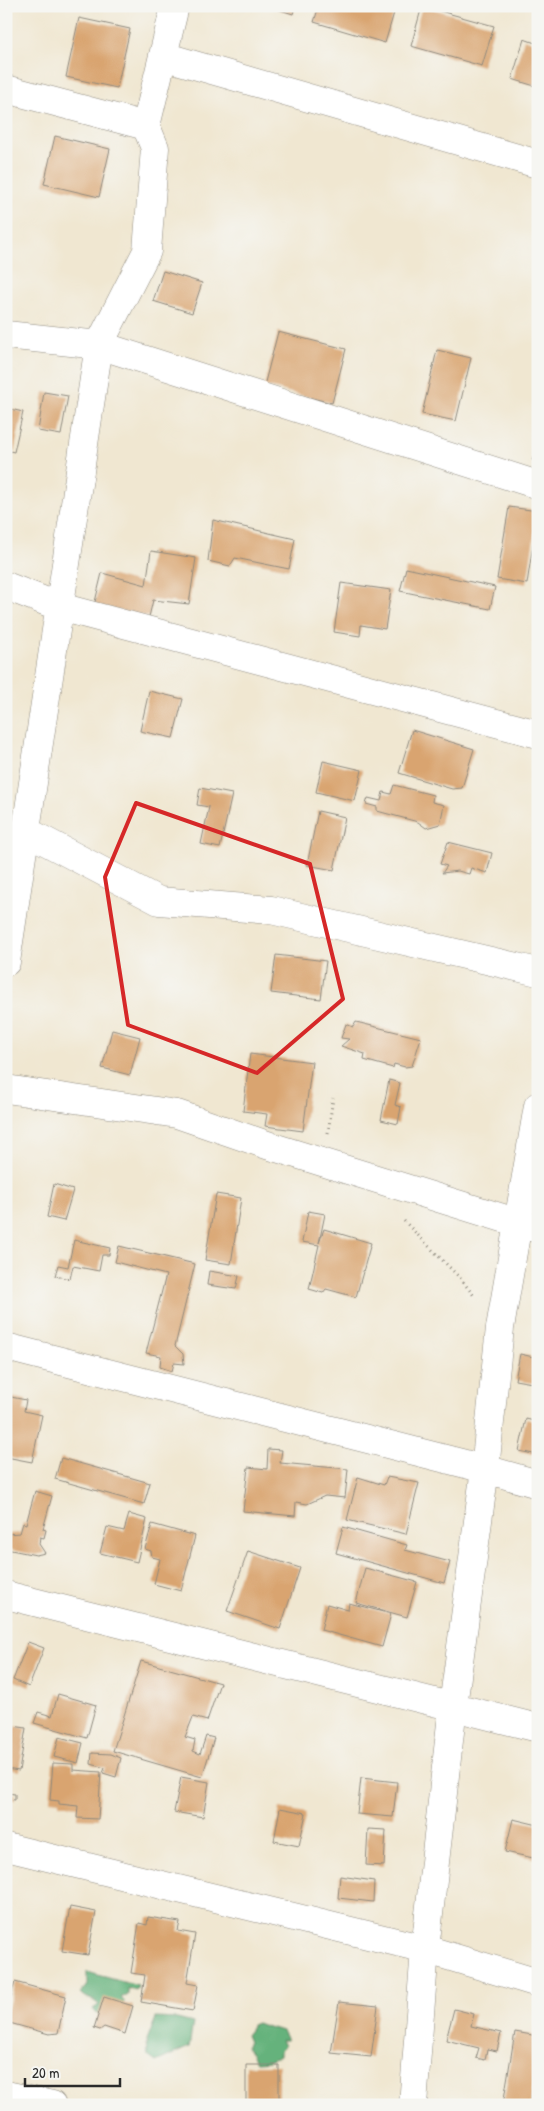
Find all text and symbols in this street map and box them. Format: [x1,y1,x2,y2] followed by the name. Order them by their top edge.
[25,2056,120,2088] scale bar
[32,2062,59,2083] text: 20 m

